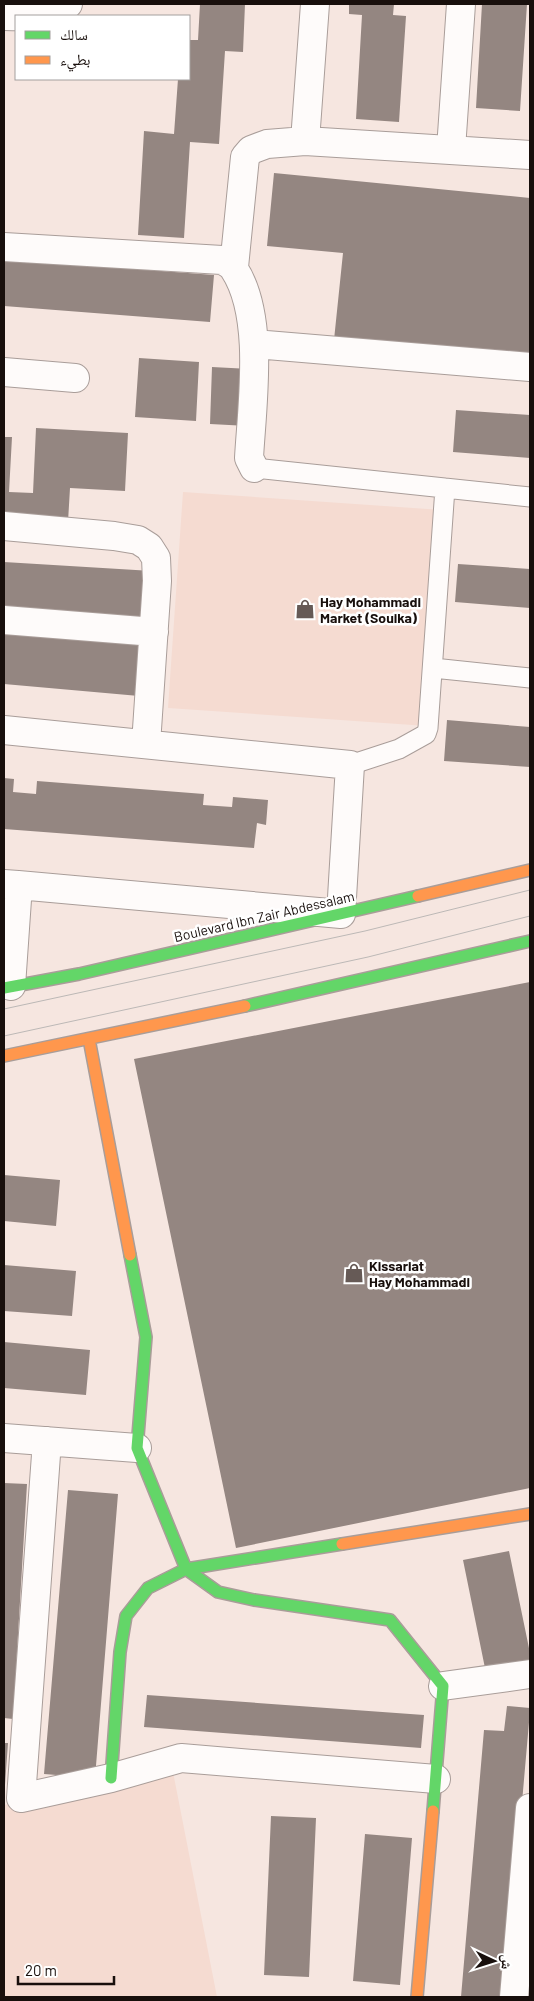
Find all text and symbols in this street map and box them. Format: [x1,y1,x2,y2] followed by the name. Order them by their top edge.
[15,15,190,80] legend
[60,25,88,43] text: سالك
[60,50,90,72] text: بطيء
[320,593,421,626] place label: Hay Mohammadi Market (Souika)
[294,598,316,620] shop icon: Hay Mohammadi Market (Souika)
[172,887,356,945] street label: Boulevard Ibn Zair Abdessalam
[369,1257,470,1290] place label: Kissariat Hay Mohammadi
[343,1262,365,1284] shop icon: Kissariat Hay Mohammadi
[469,1936,519,1986] north arrow
[18,1954,114,1986] scale bar
[497,1954,516,1970] text: ش
[25,1961,57,1979] text: 20 m

